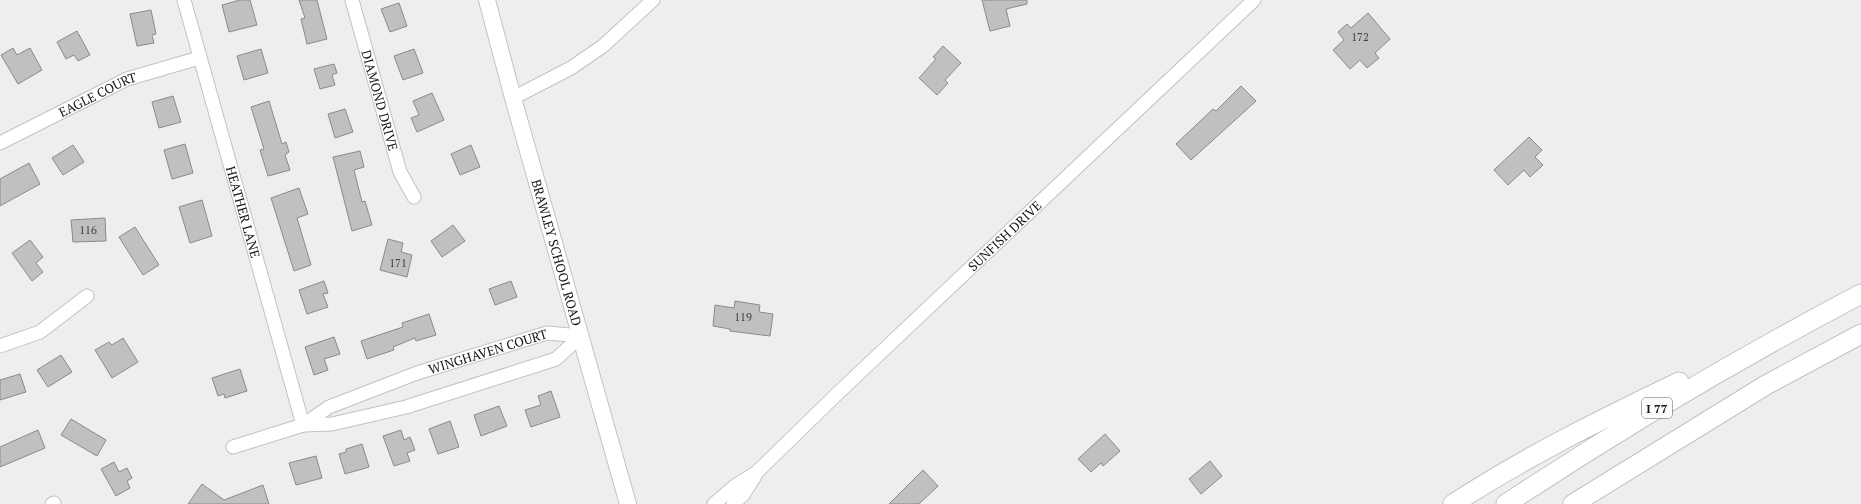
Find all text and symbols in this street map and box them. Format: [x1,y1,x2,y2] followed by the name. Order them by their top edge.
[1351,30,1369,44] house number: 172
[357,48,403,153] street label: DIAMOND DRIVE
[55,68,138,121] street label: EAGLE COURT
[222,164,265,260] street label: HEATHER LANE
[527,177,586,328] street label: BRAWLEY SCHOOL ROAD
[964,196,1045,275] street label: SUNFISH DRIVE
[79,223,97,237] house number: 116
[389,256,407,270] house number: 171
[734,310,752,324] house number: 119
[426,324,549,378] street label: WINGHAVEN COURT
[1642,398,1672,418] road number: I 77

